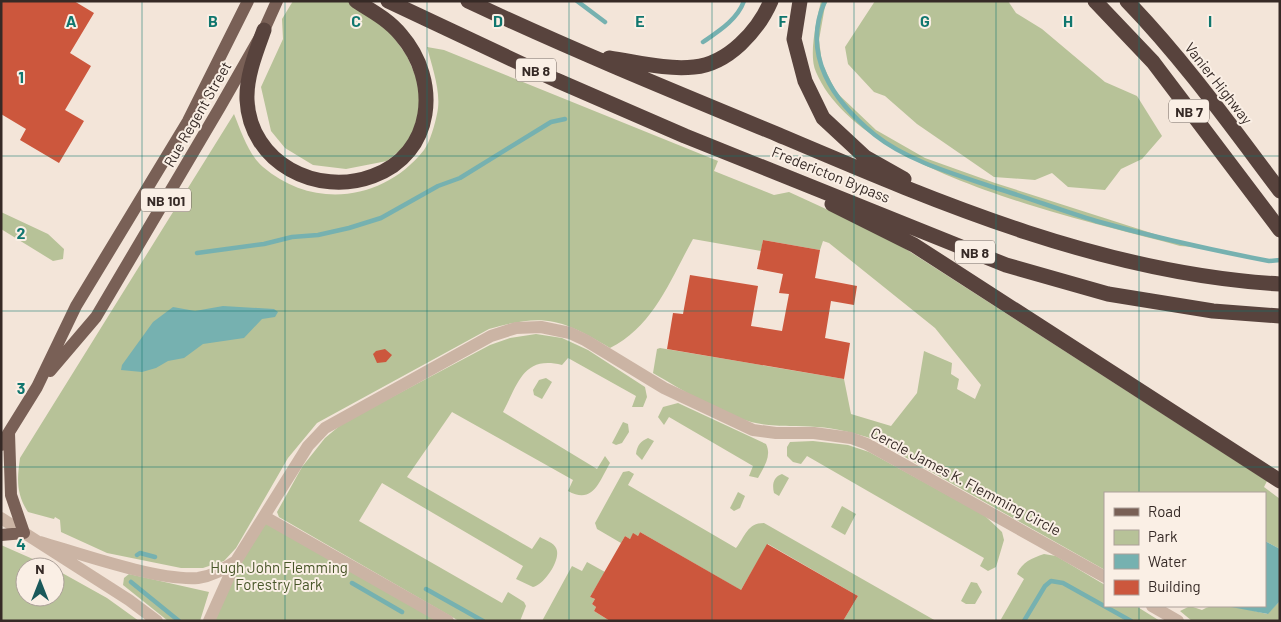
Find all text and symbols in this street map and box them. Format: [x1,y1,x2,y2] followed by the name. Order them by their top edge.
[66,11,77,30] text: A
[208,11,218,30] text: B
[351,11,361,30] text: C
[493,11,503,30] text: D
[635,11,645,30] text: E
[779,11,788,30] text: F
[920,11,930,30] text: G
[1063,11,1073,30] text: H
[1208,11,1212,30] text: I
[1181,38,1257,128] street label: Vanier Highway
[159,58,235,170] street label: Rue Regent Street
[516,58,556,82] road number: NB 8
[18,67,24,86] text: 1
[1169,100,1209,122] road number: NB 7
[769,142,893,206] street label: Fredericton Bypass
[141,188,191,212] road number: NB 101
[17,223,26,242] text: 2
[955,240,995,264] road number: NB 8
[17,378,25,397] text: 3
[868,423,1064,539] street label: Cercle James K. Flemming Circle
[1104,492,1266,607] legend
[1148,502,1181,520] text: Road
[1148,527,1178,545] text: Park
[16,534,26,553] text: 4
[1148,552,1187,570] text: Water
[15,557,65,607] north arrow
[210,558,348,593] park label: Hugh John Flemming Forestry Park
[35,560,45,577] text: N
[1148,577,1201,595] text: Building

